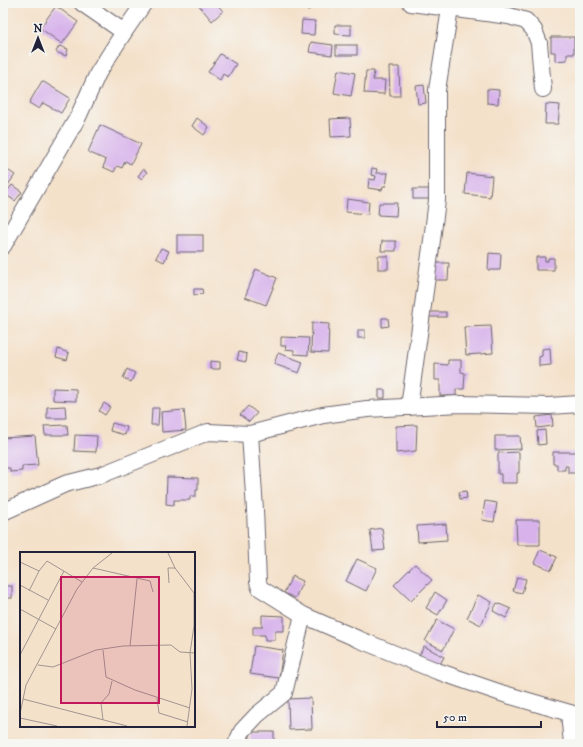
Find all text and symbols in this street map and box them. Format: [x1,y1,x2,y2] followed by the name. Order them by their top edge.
[18,18,58,58] north arrow
[33,22,43,36] text: N
[20,552,195,727] inset map
[437,703,541,729] scale bar
[443,710,467,725] text: 50 m

